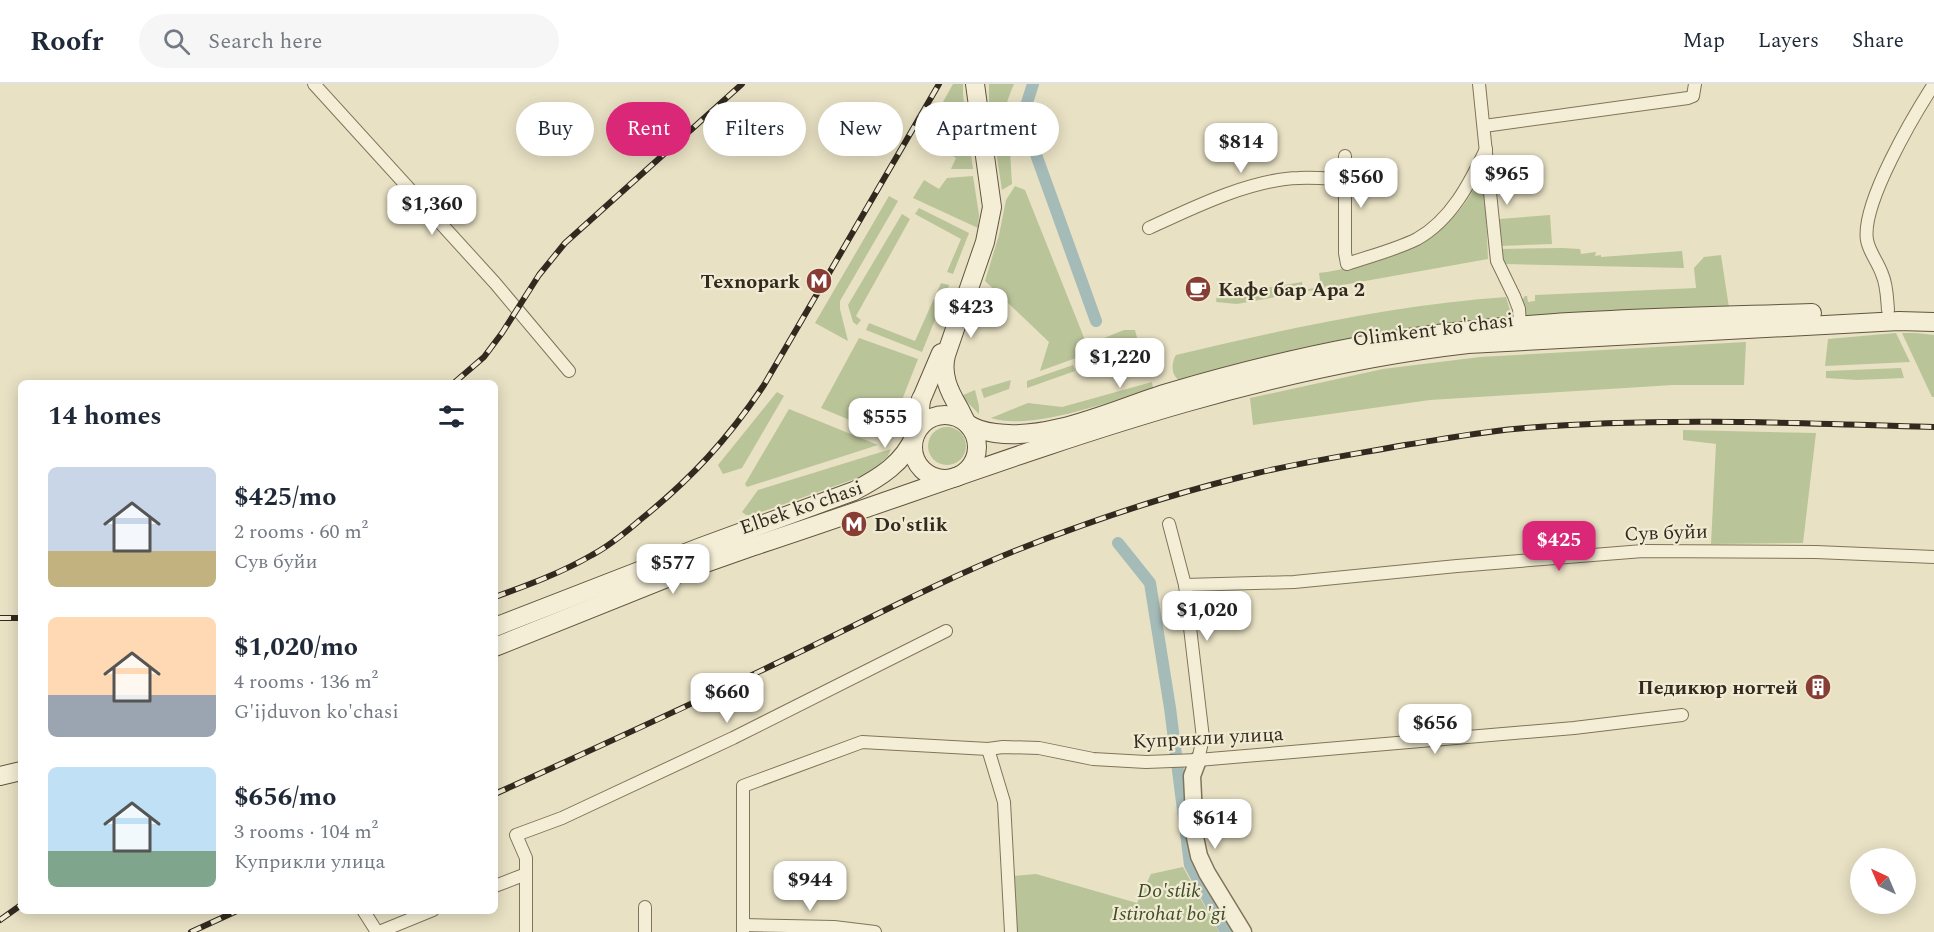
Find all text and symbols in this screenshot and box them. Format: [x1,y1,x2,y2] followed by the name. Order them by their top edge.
[139,14,559,68] search box
[30,20,103,63] text: Roofr
[160,25,193,58] icon: search
[208,25,322,58] text: Search here
[1683,25,1725,57] text: Map
[1758,25,1819,57] text: Layers
[1852,25,1904,57] text: Share
[516,102,594,156] chip: Buy
[606,102,691,156] chip: Rent
[703,102,806,156] chip: Filters
[818,102,903,156] chip: New
[915,102,1059,156] chip: Apartment
[1205,123,1277,174] pin: $814
[1219,127,1263,157] text: $814
[1471,155,1543,206] pin: $965
[1325,158,1397,209] pin: $560
[1485,159,1529,189] text: $965
[1339,162,1383,192] text: $560
[383,185,481,236] pin: $1,360
[401,189,463,219] text: $1,360
[804,266,834,296] metro station icon: Texnopark
[700,267,800,297] place label: Texnopark
[1183,274,1213,304] cafe icon: Кафе бар Ара 2
[1218,275,1365,305] place label: Кафе бар Ара 2
[935,288,1007,339] pin: $423
[949,292,993,322] text: $423
[1351,305,1515,355] street label: Olimkent ko'chasi
[1071,338,1169,389] pin: $1,220
[1089,342,1151,372] text: $1,220
[48,396,162,436] text: 14 homes
[849,398,921,449] pin: $555
[435,400,468,433] icon: filters
[863,402,907,432] text: $555
[736,473,867,543] street label: Elbek ko'chasi
[234,477,337,517] text: $425/mo
[96,491,168,563] icon: home
[839,509,869,539] metro station icon: Do'stlik
[874,510,948,540] place label: Do'stlik
[234,517,368,547] text: 2 rooms · 60 m²
[1624,517,1708,549] street label: Сув буйи
[1523,521,1595,572] pin: $425
[1537,525,1581,555] text: $425
[637,544,709,595] pin: $577
[234,547,318,577] text: Сув буйи
[651,548,695,578] text: $577
[1158,591,1256,642] pin: $1,020
[1176,595,1238,625] text: $1,020
[234,627,358,667] text: $1,020/mo
[96,641,168,713] icon: home
[234,667,378,697] text: 4 rooms · 136 m²
[1803,672,1833,702] building icon: Педикюр ногтей
[691,673,763,724] pin: $660
[1637,673,1798,703] place label: Педикюр ногтей
[705,677,749,707] text: $660
[234,697,399,727] text: G'ijduvon ko'chasi
[1399,704,1471,755] pin: $656
[1413,708,1457,738] text: $656
[1132,719,1285,757] street label: Куприкли улица
[234,777,337,817] text: $656/mo
[96,791,168,863] icon: home
[1179,799,1251,850] pin: $614
[1193,803,1237,833] text: $614
[234,817,378,847] text: 3 rooms · 104 m²
[234,847,385,877] text: Куприкли улица
[1850,848,1916,914] north arrow
[1850,848,1916,914] map controls
[774,861,846,912] pin: $944
[788,865,832,895] text: $944
[1112,876,1226,929] park label: Do'stlik Istirohat bo'gi

